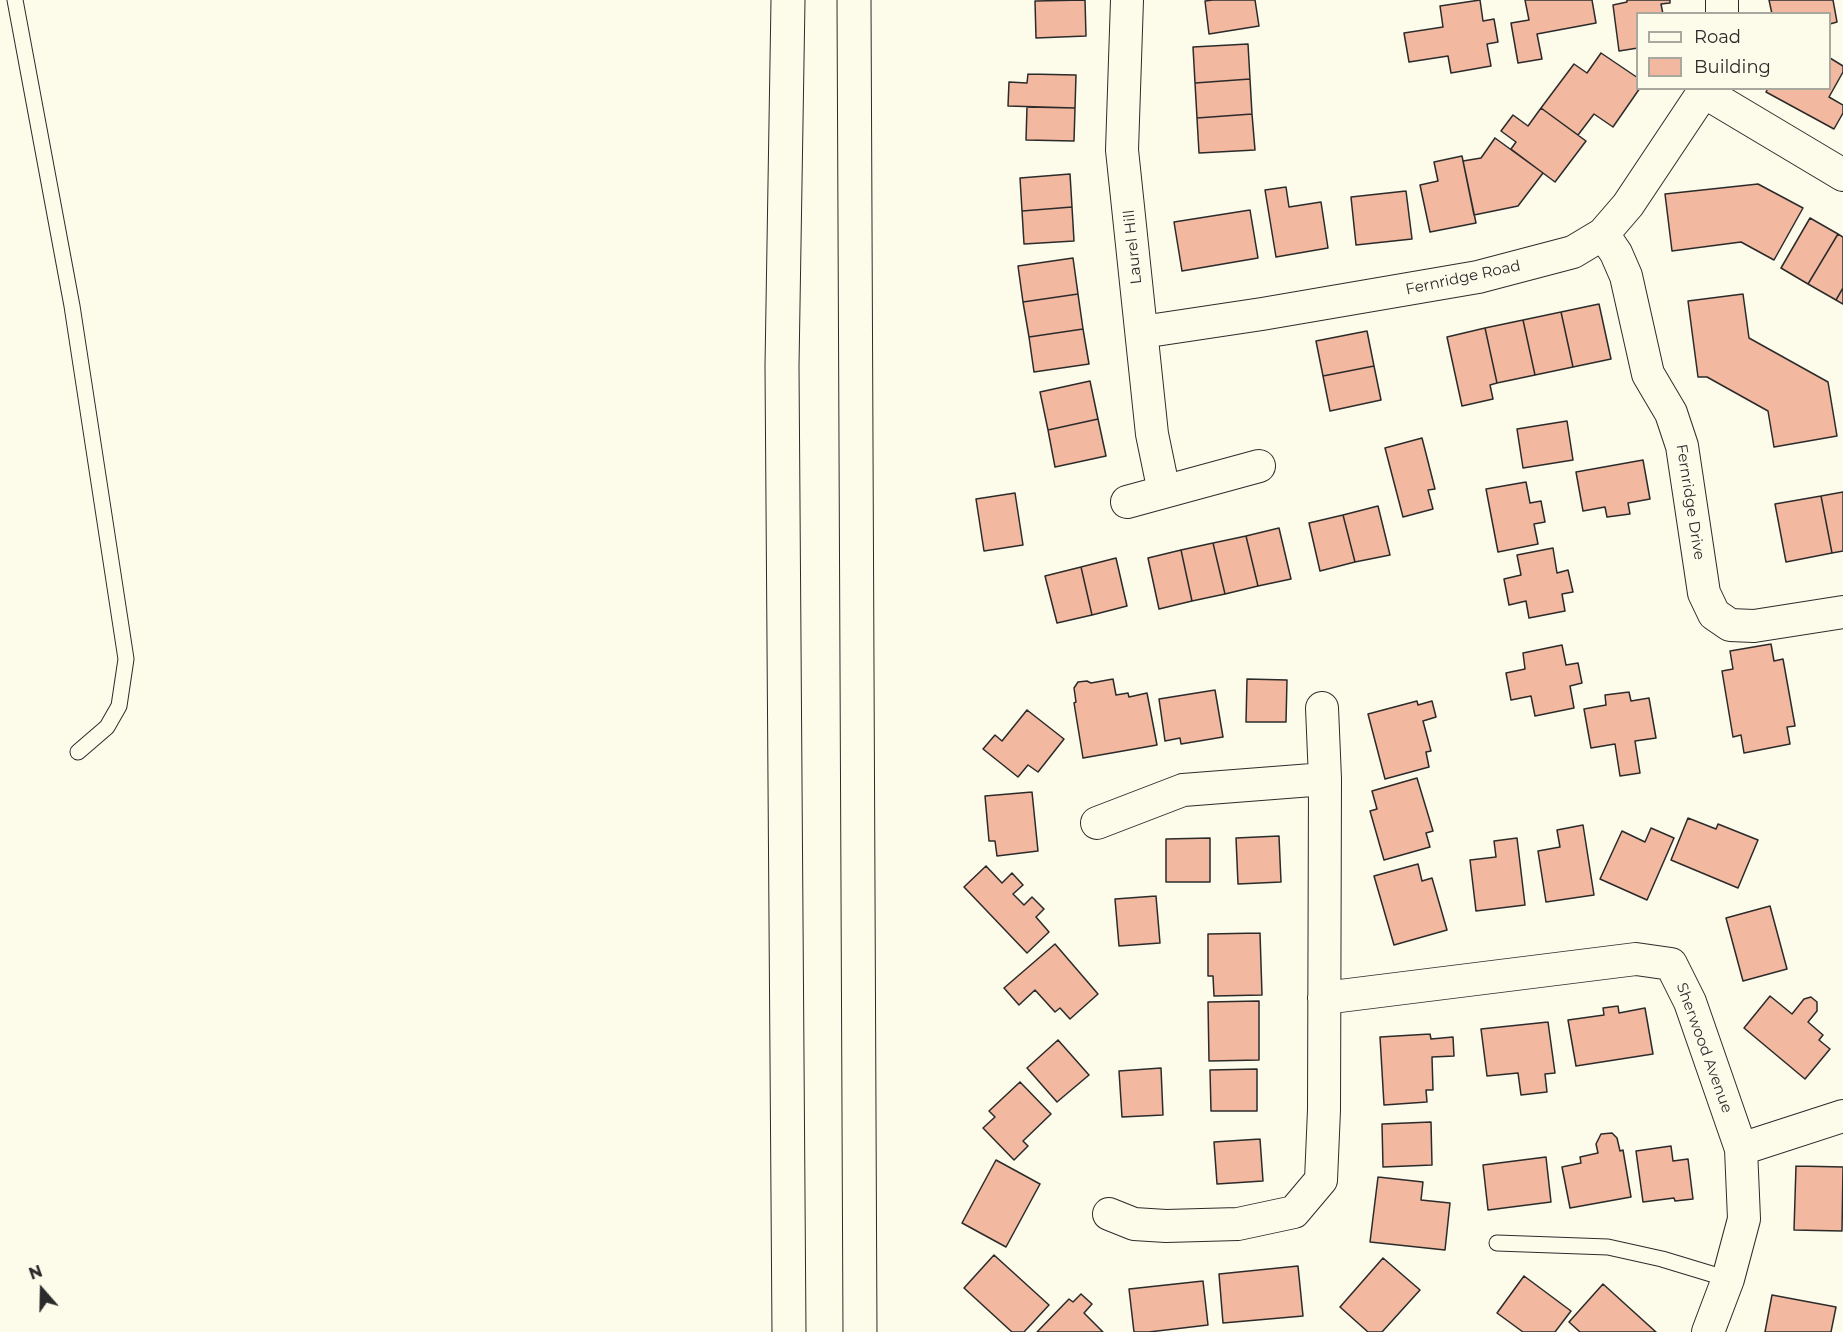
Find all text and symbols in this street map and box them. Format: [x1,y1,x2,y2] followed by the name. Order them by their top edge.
[1636,12,1831,90] legend
[1694,26,1741,48] text: Road
[1694,56,1771,78] text: Building
[1120,209,1146,285] street label: Laurel Hill
[1404,257,1522,299] street label: Fernridge Road
[1672,443,1708,561] street label: Fernridge Drive
[1672,980,1736,1116] street label: Sherwood Avenue
[12,1260,72,1320] north arrow
[26,1261,45,1284] text: N

